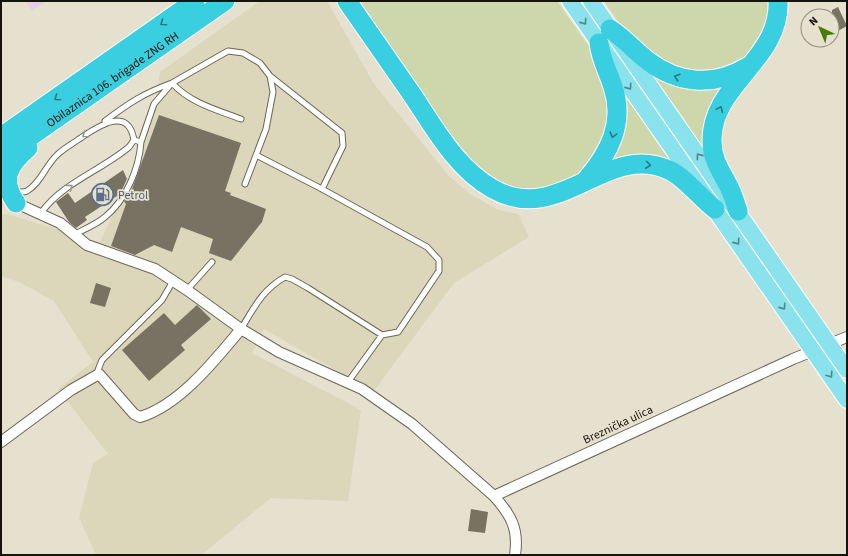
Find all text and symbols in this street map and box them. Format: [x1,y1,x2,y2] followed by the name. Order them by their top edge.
[800,8,840,48] north arrow
[806,13,821,29] text: N
[161,18,168,25] one-way arrow
[579,18,587,25] one-way arrow
[43,27,182,131] street label: Obilaznica 106. brigade ZNG RH
[674,73,681,81] one-way arrow
[624,83,632,90] one-way arrow
[54,93,61,101] one-way arrow
[715,106,723,113] one-way arrow
[82,130,89,138] one-way arrow
[610,132,618,138] one-way arrow
[697,154,704,161] one-way arrow
[645,160,651,169] one-way arrow
[89,182,115,208] fuel station icon: Petrol
[66,185,73,192] one-way arrow
[118,187,148,204] place label: Petrol
[732,237,739,244] one-way arrow
[778,303,786,310] one-way arrow
[825,371,833,378] one-way arrow
[580,401,656,449] street label: Breznička ulica

